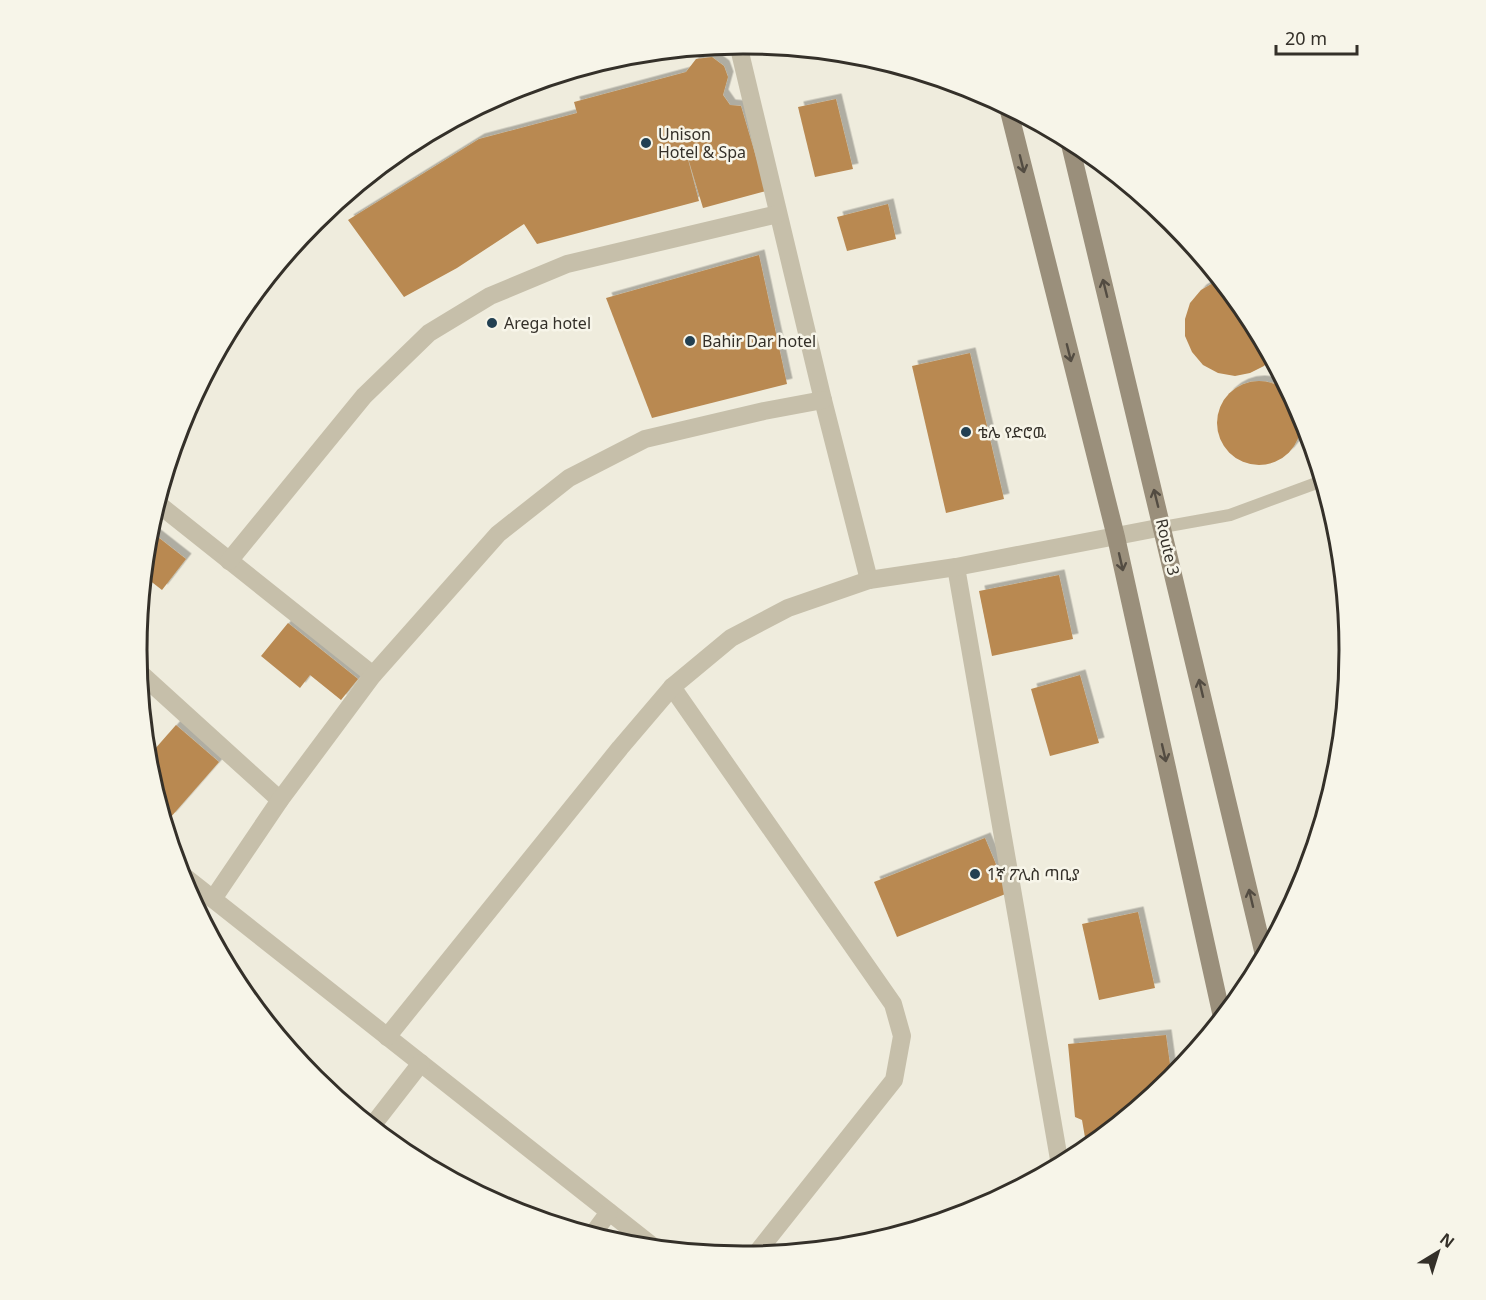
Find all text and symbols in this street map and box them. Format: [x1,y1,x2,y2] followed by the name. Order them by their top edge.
[1276,18,1357,56] scale bar
[1285,26,1327,50] text: 20 m
[658,123,746,163] place label: Unison Hotel & Spa
[639,136,653,150] marker: Unison Hotel & Spa
[1016,154,1028,173] one-way arrow
[1099,279,1111,298] one-way arrow
[504,312,591,334] place label: Arega hotel
[485,316,499,330] marker: Arega hotel
[702,330,816,352] place label: Bahir Dar hotel
[683,334,697,348] marker: Bahir Dar hotel
[1064,343,1076,362] one-way arrow
[978,421,1046,443] place label: ቴሌ የድሮዉ
[959,425,973,439] marker: ቴሌ የድሮዉ
[1150,489,1162,508] one-way arrow
[1151,516,1185,578] street label: Route 3
[1116,553,1128,572] one-way arrow
[1195,678,1207,697] one-way arrow
[1158,743,1170,762] one-way arrow
[987,863,1080,885] place label: 1ኛ ፖሊስ ጣቢያ
[968,867,982,881] marker: 1ኛ ፖሊስ ጣቢያ
[1245,889,1256,908] one-way arrow
[1408,1222,1468,1282] north arrow
[1435,1228,1459,1253] text: N

